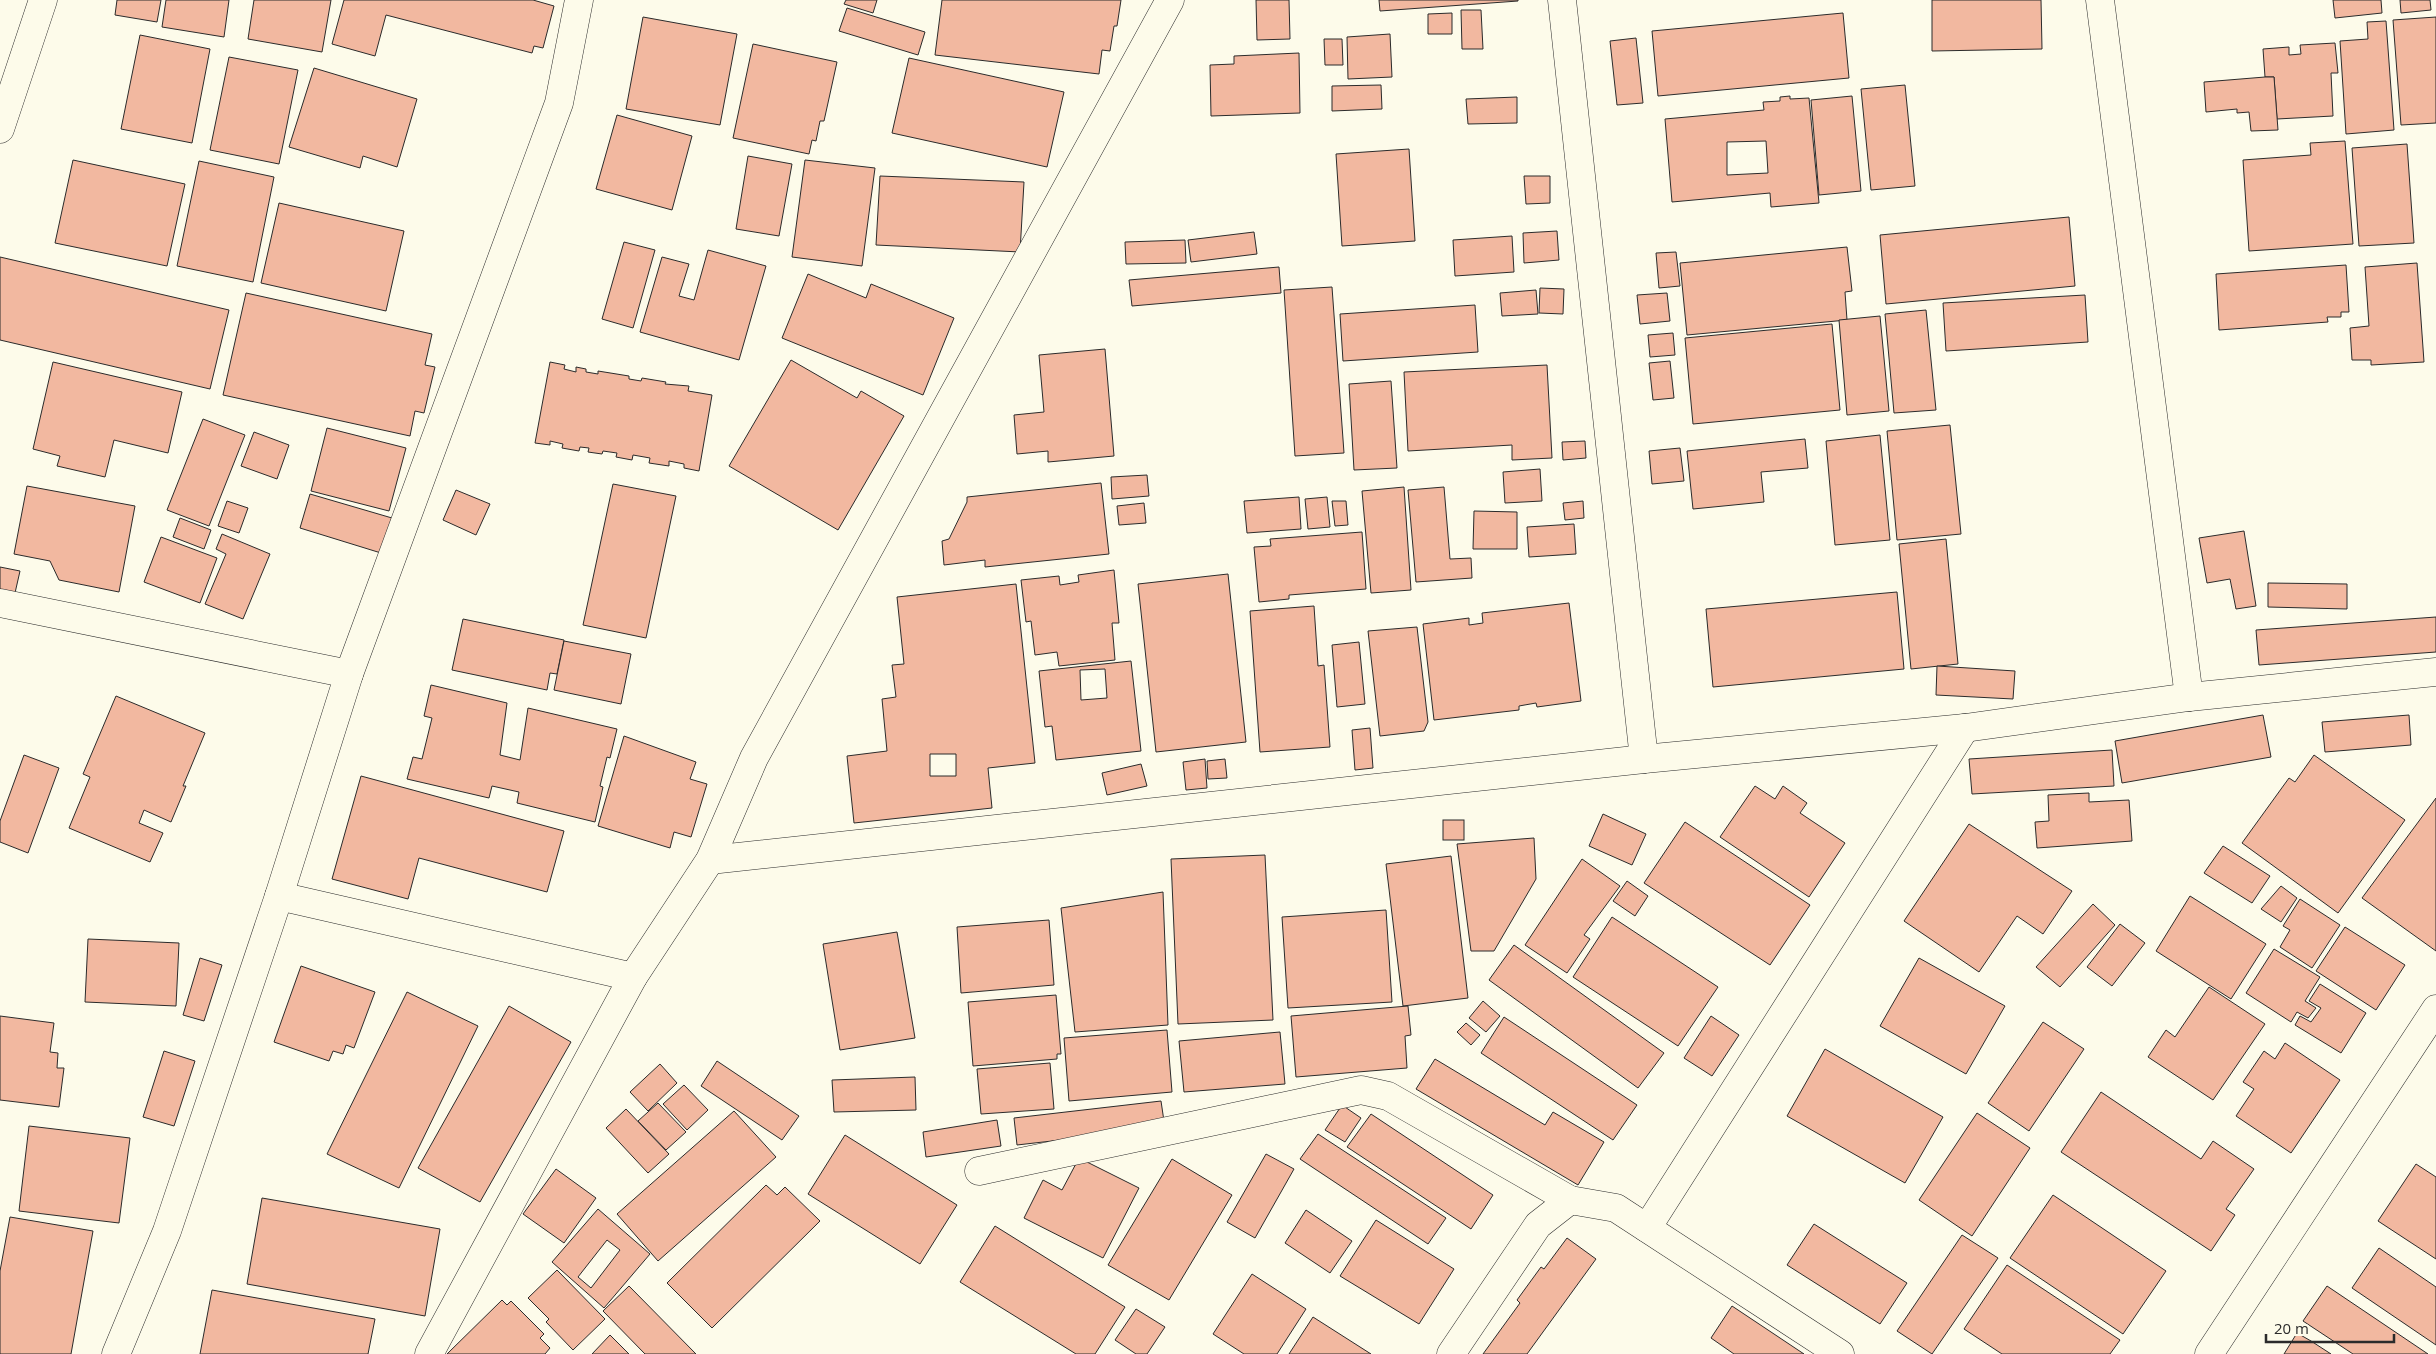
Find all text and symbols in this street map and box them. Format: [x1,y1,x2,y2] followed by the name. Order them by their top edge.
[2266,1312,2394,1344] scale bar
[2274,1318,2309,1338] text: 20 m

